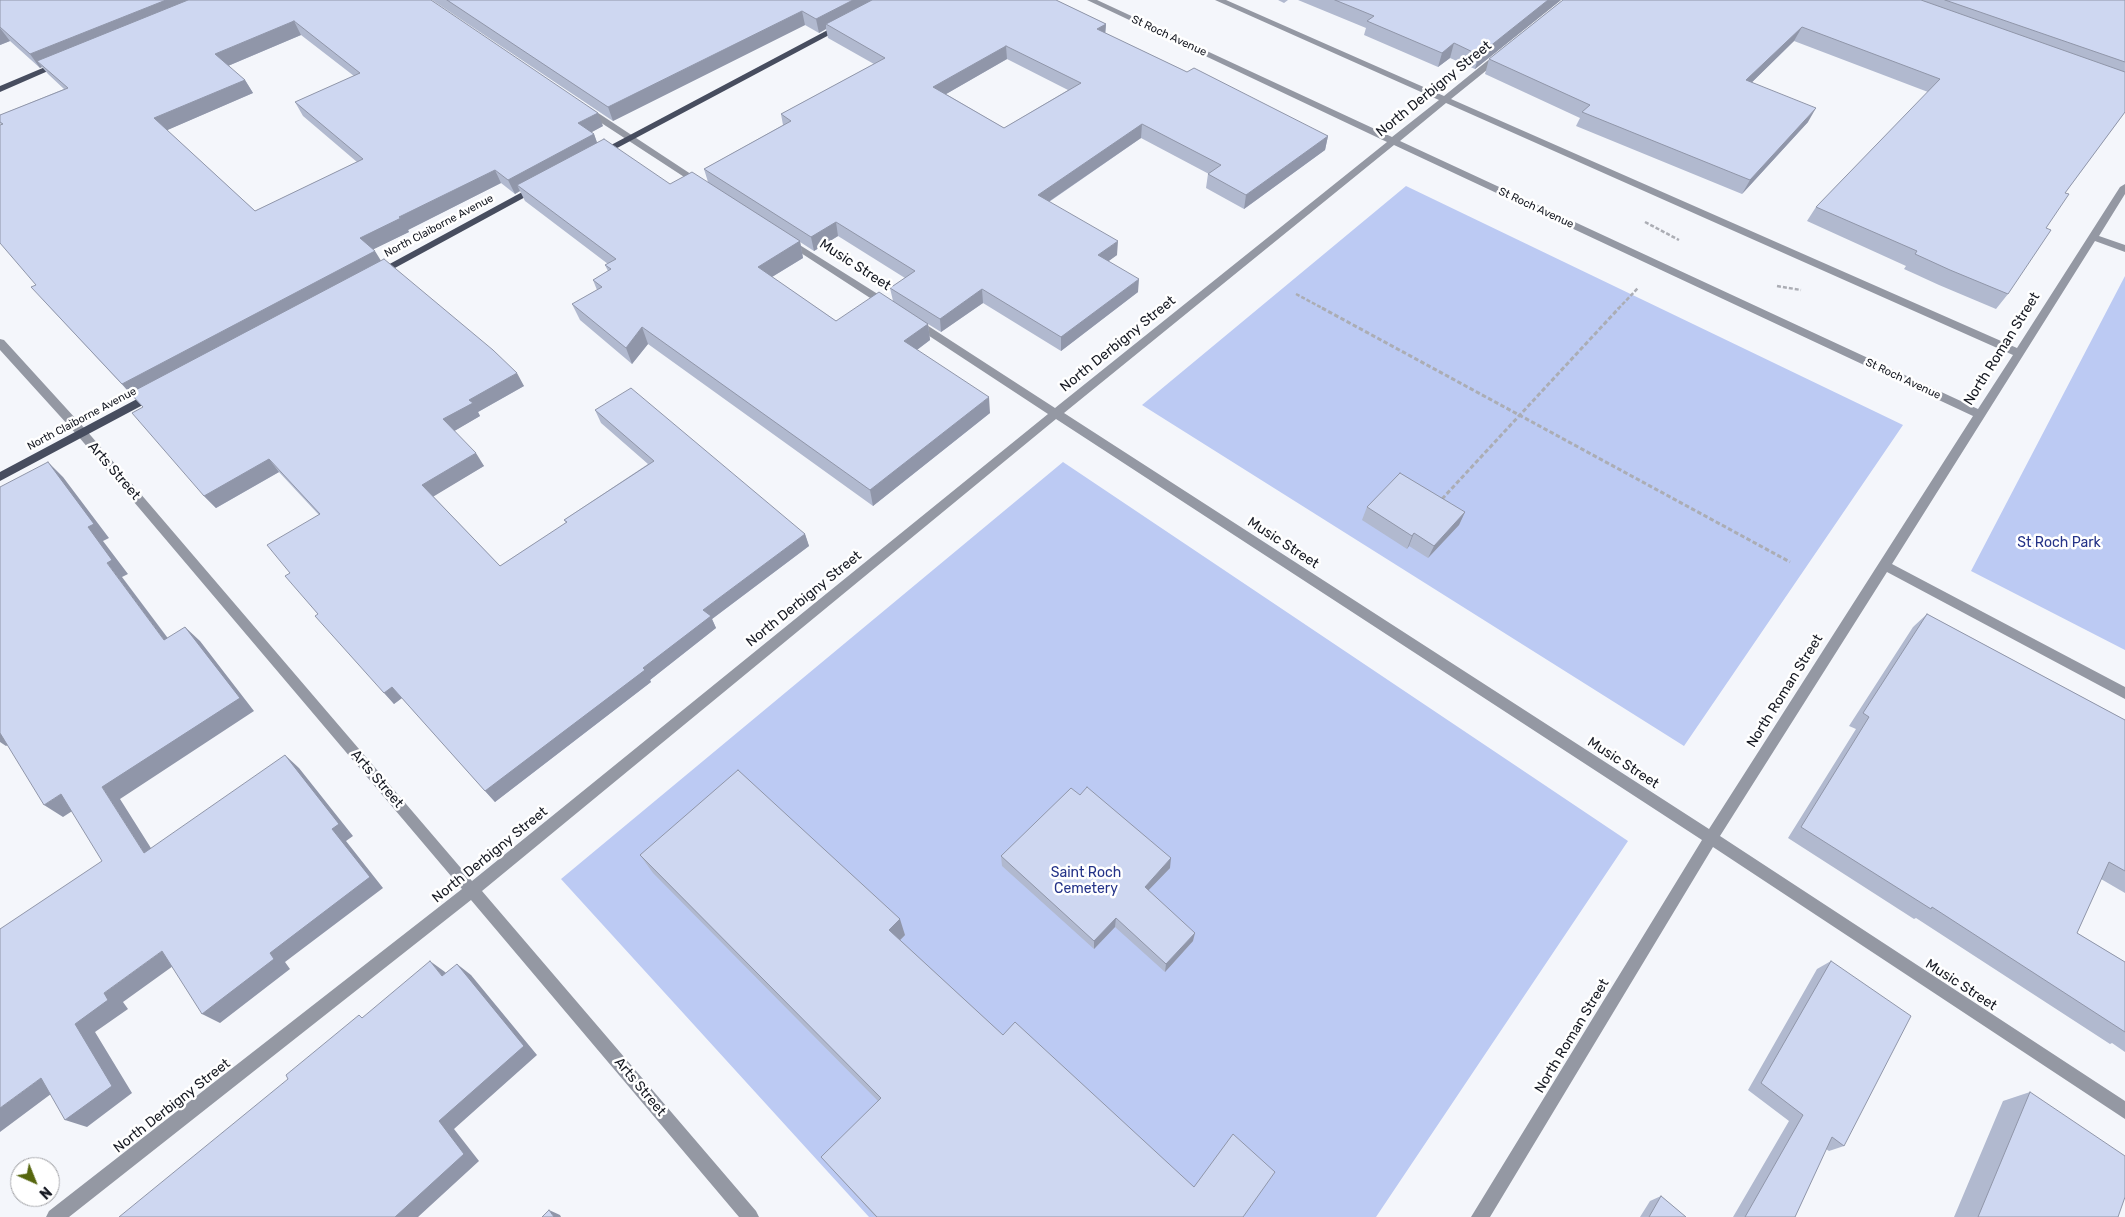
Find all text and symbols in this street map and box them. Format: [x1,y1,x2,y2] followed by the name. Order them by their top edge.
[1129,13,1209,59] street label: St Roch Avenue
[1373,37,1495,141] street label: North Derbigny Street
[1496,185,1576,231] street label: St Roch Avenue
[382,192,496,260] street label: North Claiborne Avenue
[816,236,894,294] street label: Music Street
[1960,289,2044,409] street label: North Roman Street
[1057,292,1179,396] street label: North Derbigny Street
[1863,356,1943,402] street label: St Roch Avenue
[25,385,139,453] street label: North Claiborne Avenue
[84,439,144,503] street label: Arts Street
[1244,514,1322,572] street label: Music Street
[2017,535,2101,551] park label: St Roch Park
[743,547,865,651] street label: North Derbigny Street
[1743,631,1827,751] street label: North Roman Street
[1584,734,1662,792] street label: Music Street
[347,747,407,811] street label: Arts Street
[429,803,551,907] street label: North Derbigny Street
[1051,865,1121,898] park label: Saint Roch Cemetery
[1922,956,2000,1014] street label: Music Street
[1531,976,1613,1096] street label: North Roman Street
[611,1054,669,1120] street label: Arts Street
[110,1055,234,1157] street label: North Derbigny Street
[10,1157,60,1207] north arrow
[36,1183,55,1202] text: N

